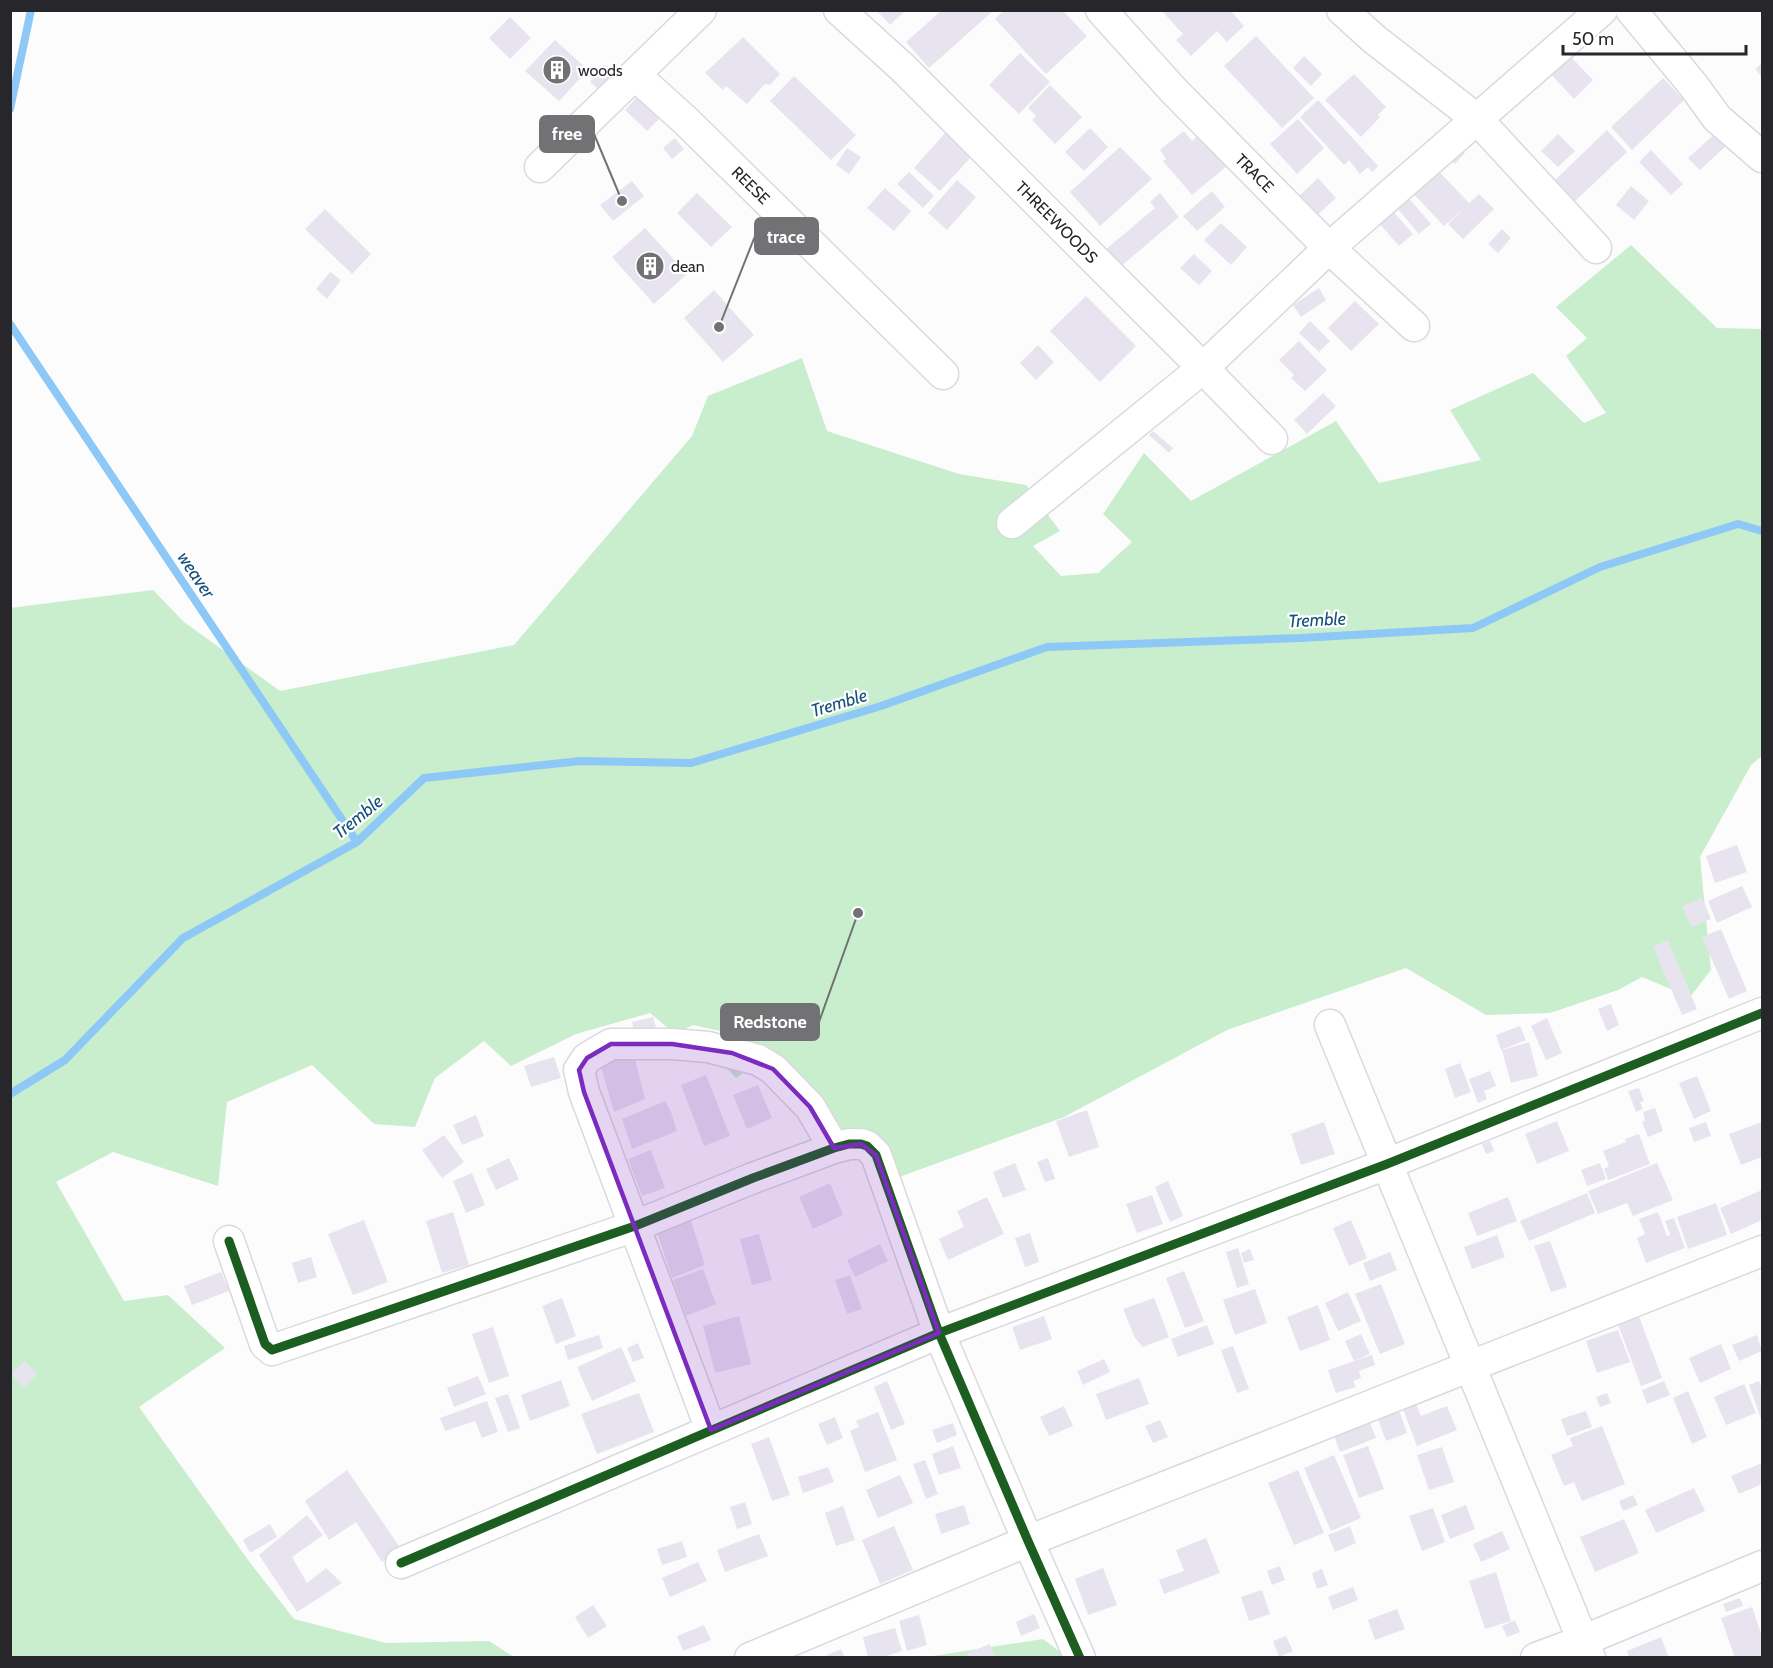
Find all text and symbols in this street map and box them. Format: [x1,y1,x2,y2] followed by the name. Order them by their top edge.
[1563,18,1746,56] scale bar
[1572,28,1614,50] text: 50 m
[541,54,573,86] building icon: woods
[578,61,623,80] place label: woods
[540,116,594,152] callout: free
[552,123,582,145] text: free
[1232,150,1278,196] street label: TRACE
[728,162,774,208] street label: REESE
[1012,177,1102,267] street label: THREEWOODS
[755,218,818,254] callout: trace
[767,226,805,248] text: trace
[634,250,666,282] building icon: dean
[671,257,705,276] place label: dean
[173,548,220,604] water label: weaver
[1288,608,1346,632] water label: Tremble
[808,684,870,722] water label: Tremble
[329,790,387,844] water label: Tremble
[721,1004,819,1040] callout: Redstone
[733,1011,807,1033] text: Redstone

